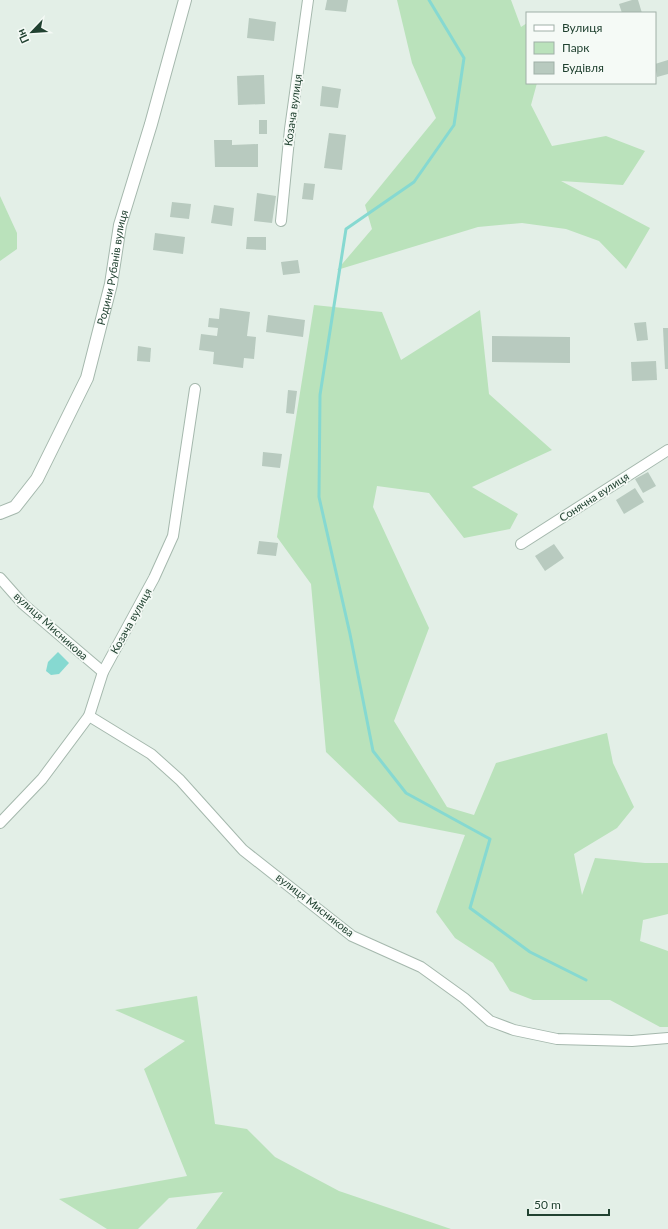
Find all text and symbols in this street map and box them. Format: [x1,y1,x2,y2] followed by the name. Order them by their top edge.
[12,12,52,52] north arrow
[526,12,656,84] legend
[562,20,602,35] text: Вулиця
[14,27,31,46] text: Пн
[562,40,590,55] text: Парк
[562,60,604,75] text: Будівля
[281,73,304,147] street label: Козача вулиця
[94,208,130,326] street label: Родини Рубанів вулиця
[556,469,631,524] street label: Сонячна вулиця
[107,586,154,656] street label: Козача вулиця
[12,589,91,662] street label: вулиця Мисникова
[274,870,357,939] street label: вулиця Мисникова
[528,1191,609,1217] scale bar
[534,1197,561,1212] text: 50 m

